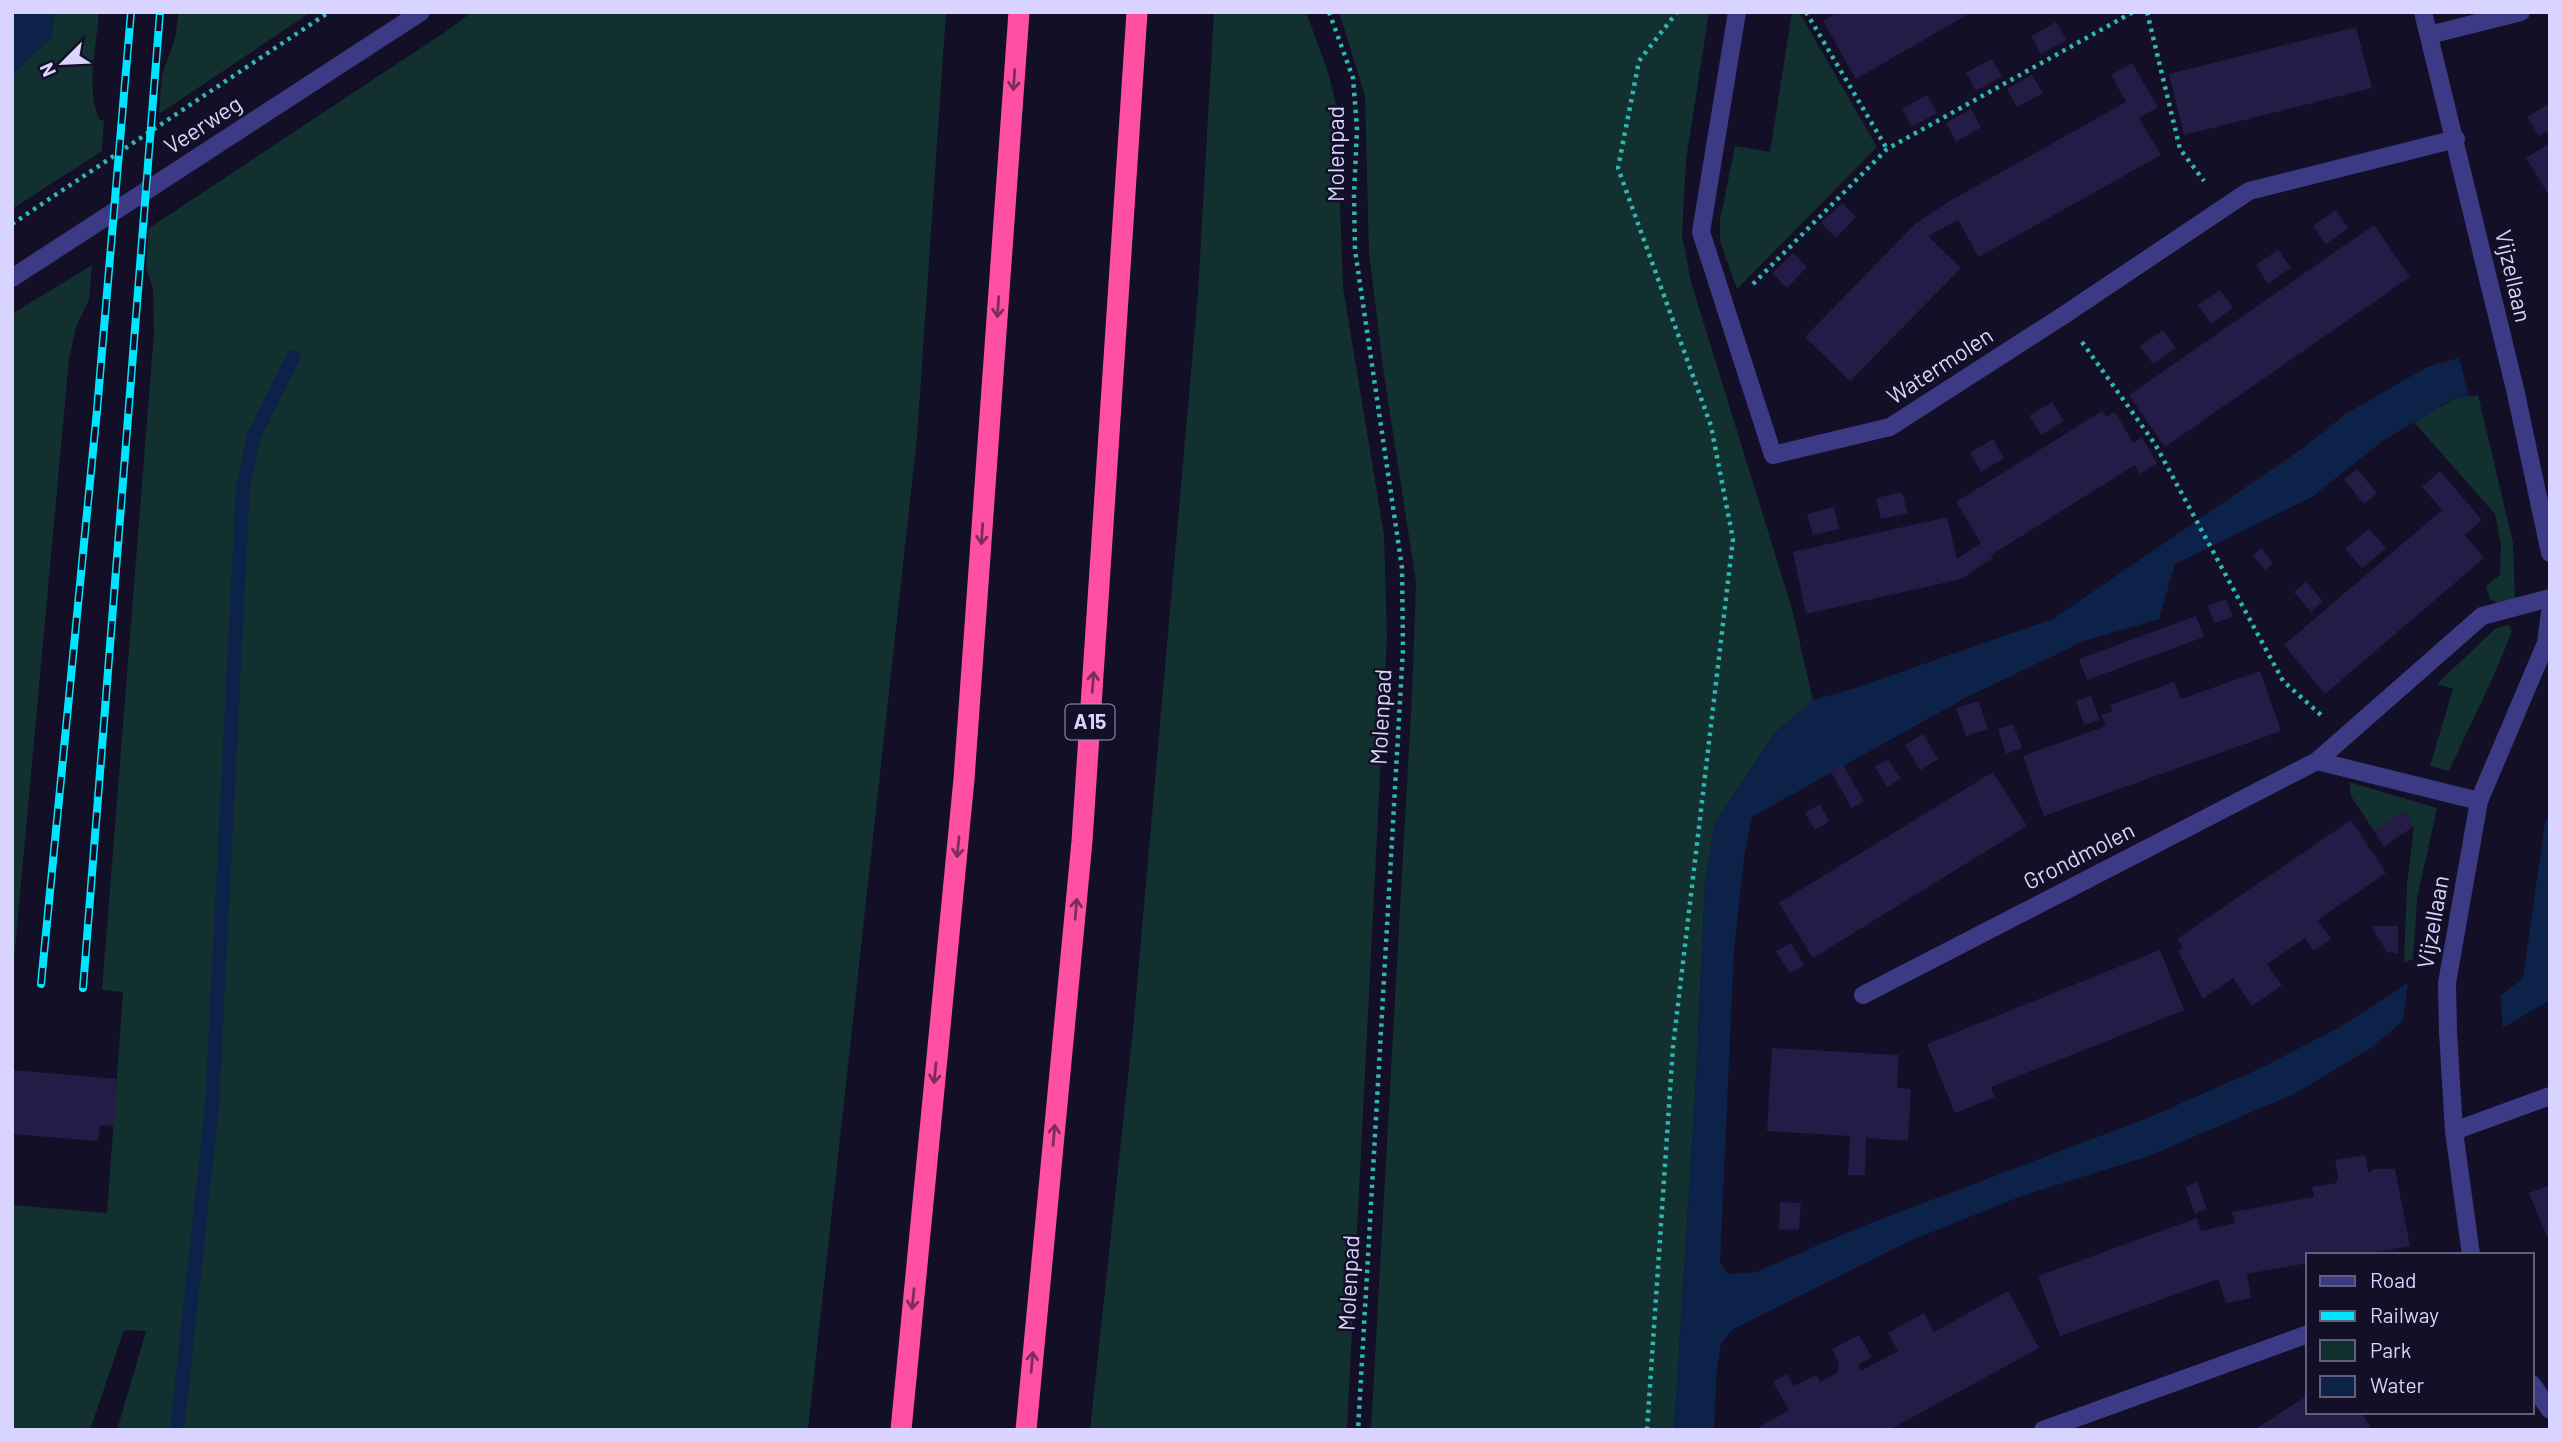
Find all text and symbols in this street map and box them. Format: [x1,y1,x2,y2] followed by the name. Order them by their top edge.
[28,28,98,98] north arrow
[34,60,60,81] text: N
[1007,69,1020,91] one-way arrow
[158,89,246,160] street label: Veerweg
[1321,106,1349,202] street label: Molenpad
[2490,227,2538,325] street label: Vijzellaan
[991,295,1004,318] one-way arrow
[1881,321,1998,410] street label: Watermolen
[975,522,988,545] one-way arrow
[1364,668,1396,766] street label: Molenpad
[1086,671,1099,694] one-way arrow
[1066,704,1114,740] road number: A15
[2018,815,2139,895] street label: Grondmolen
[951,835,964,857] one-way arrow
[2410,873,2454,971] street label: Vijzellaan
[1069,898,1082,921] one-way arrow
[929,1061,942,1084] one-way arrow
[1048,1125,1061,1147] one-way arrow
[1332,1234,1364,1332] street label: Molenpad
[2306,1253,2534,1414] legend
[2370,1267,2416,1292] text: Road
[907,1288,920,1310] one-way arrow
[2370,1302,2439,1327] text: Railway
[2370,1337,2411,1362] text: Park
[1026,1351,1039,1374] one-way arrow
[2370,1372,2425,1397] text: Water

